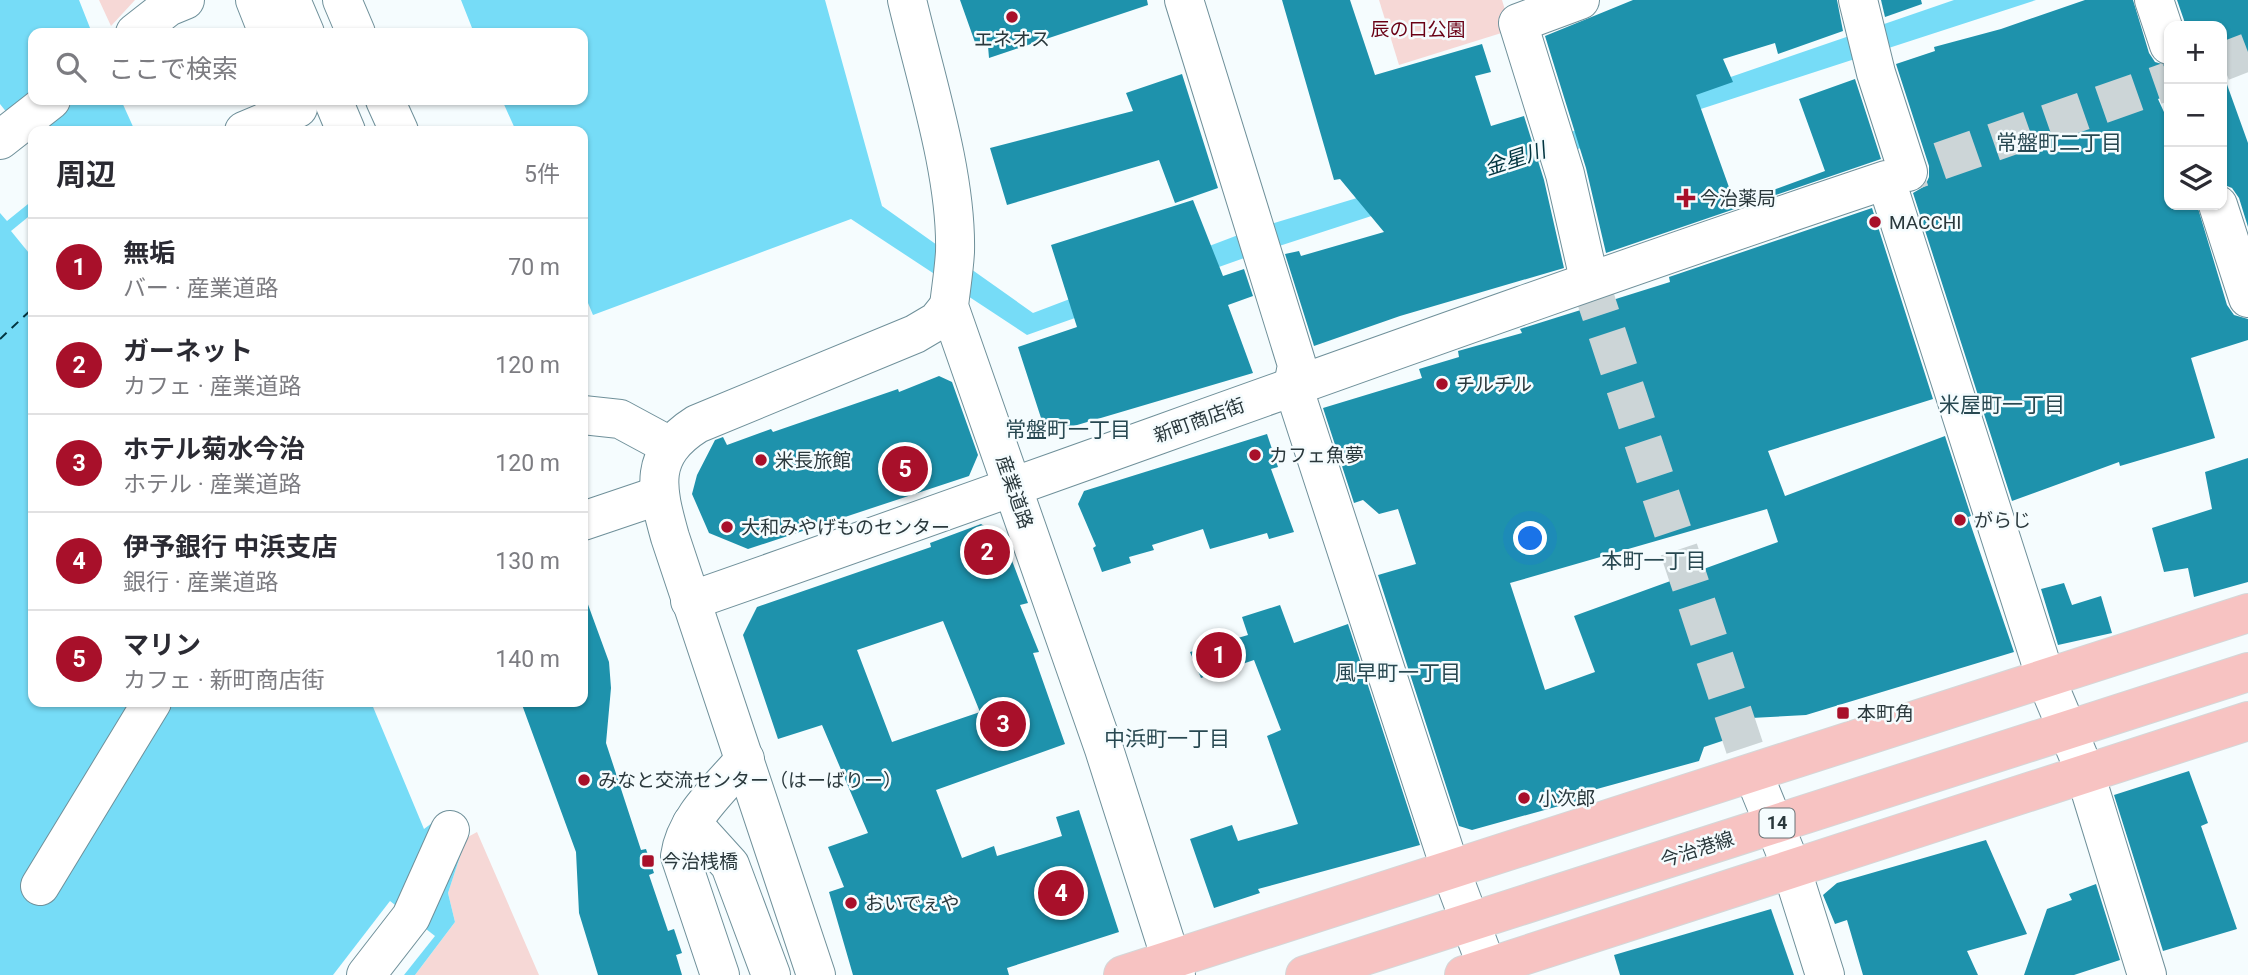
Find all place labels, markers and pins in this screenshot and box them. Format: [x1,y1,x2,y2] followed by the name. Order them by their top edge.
[1004,9,1020,25] marker: エネオス
[974,28,1050,51] place label: エネオス
[1700,187,1776,210] place label: 今治薬局
[1678,190,1694,206] marker: 今治薬局
[1889,211,1962,234] place label: MACCHI
[1867,214,1883,230] marker: MACCHI
[1456,373,1532,396] place label: チルチル
[1434,376,1450,392] marker: チルチル
[882,443,928,495] pin: 5
[1269,444,1364,467] place label: カフェ魚夢
[1247,447,1263,463] marker: カフェ魚夢
[775,449,851,472] place label: 米長旅館
[753,452,769,468] marker: 米長旅館
[1974,509,2031,532] place label: がらじ
[1952,512,1968,528] marker: がらじ
[741,516,950,539] place label: 大和みやげものセンター
[719,519,735,535] marker: 大和みやげものセンター
[964,526,1010,578] pin: 2
[1196,629,1242,681] pin: 1
[980,698,1026,750] pin: 3
[1857,702,1914,725] place label: 本町角
[1835,705,1851,721] marker: 本町角
[598,769,902,792] place label: みなと交流センター（はーばりー）
[576,772,592,788] marker: みなと交流センター（はーばりー）
[1538,787,1595,810] place label: 小次郎
[1516,790,1532,806] marker: 小次郎
[662,850,738,873] place label: 今治桟橋
[640,853,656,869] marker: 今治桟橋
[1038,867,1084,919] pin: 4
[865,892,959,915] place label: おいでぇや
[843,895,859,911] marker: おいでぇや

